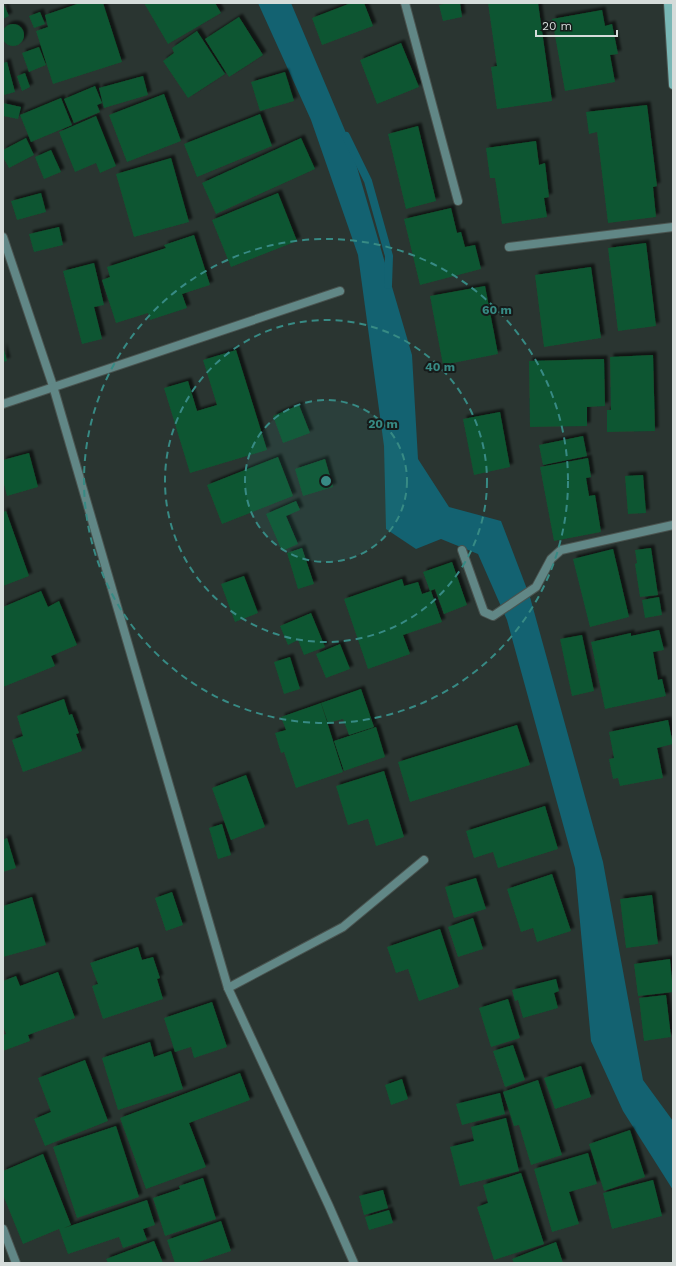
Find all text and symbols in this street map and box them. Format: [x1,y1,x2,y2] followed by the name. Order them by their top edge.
[536,12,617,38] scale bar
[542,19,572,33] text: 20 m
[482,303,512,317] text: 60 m
[425,360,455,374] text: 40 m
[368,417,398,431] text: 20 m
[319,474,333,488] centre of rings

